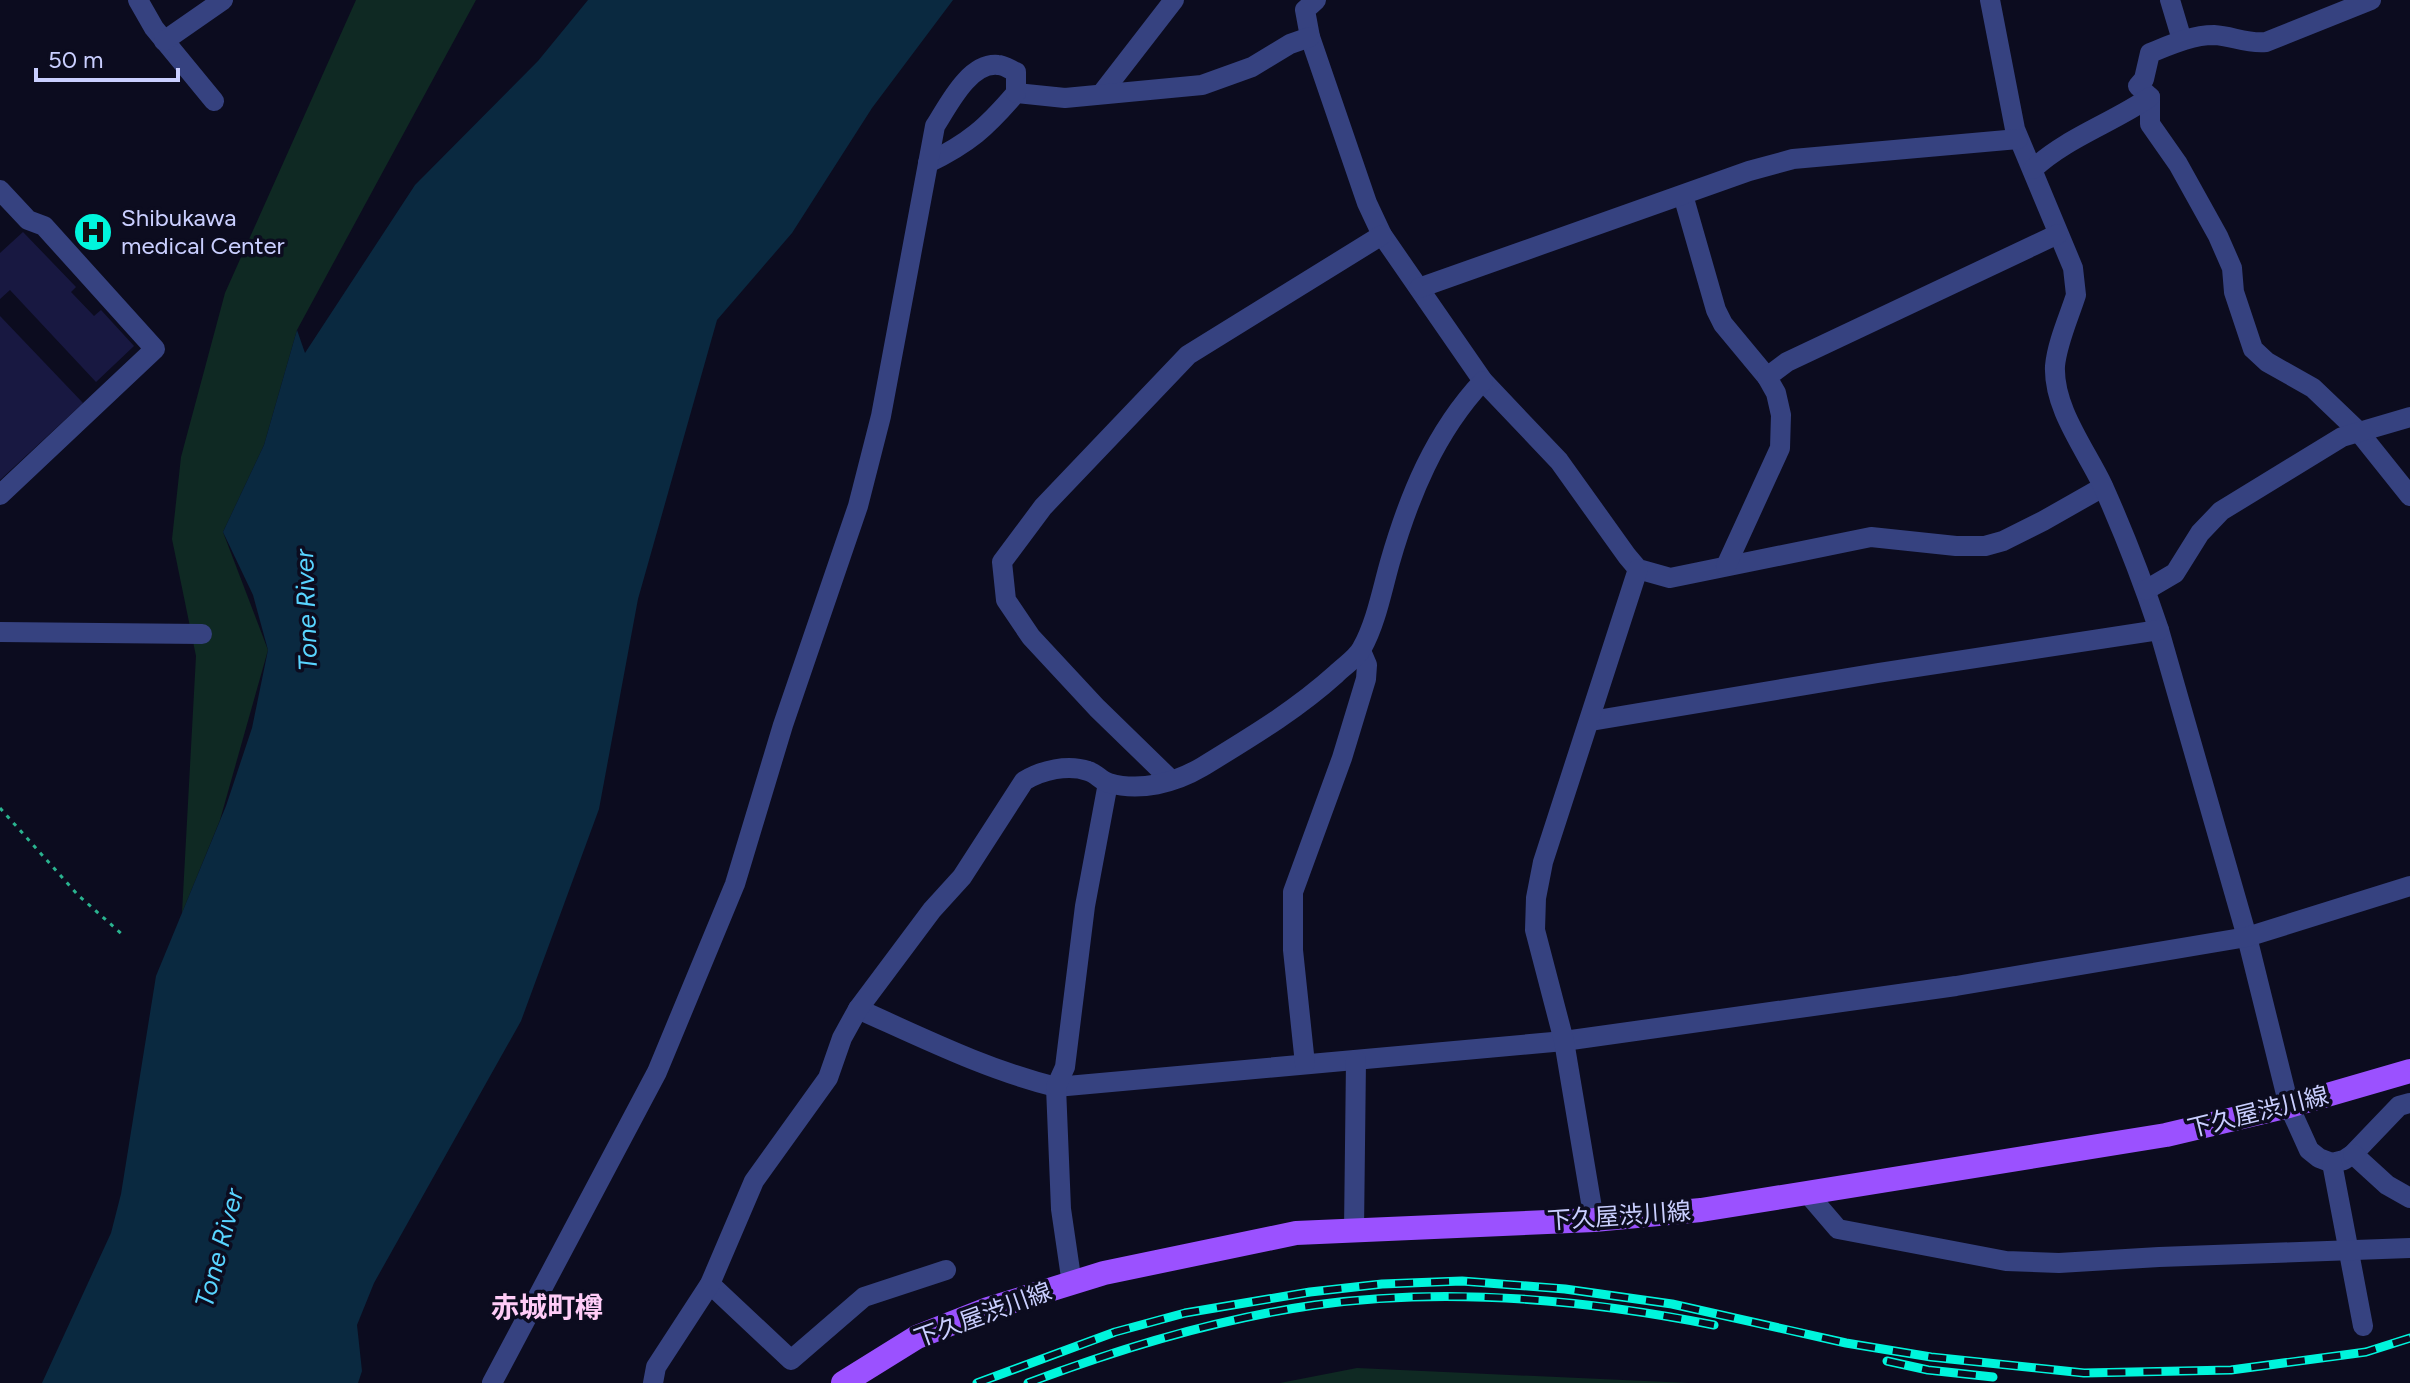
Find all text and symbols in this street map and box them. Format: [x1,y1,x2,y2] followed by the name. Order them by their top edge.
[36,32,178,82] scale bar
[48,45,104,74] text: 50 m
[121,203,285,260] place label: Shibukawa medical Center
[72,211,114,253] hospital icon: Shibukawa medical Center
[288,548,324,671] water label: Tone River
[2185,1080,2331,1143] street label: 下久屋渋川線
[188,1184,250,1311] water label: Tone River
[1546,1196,1692,1235] street label: 下久屋渋川線
[910,1276,1055,1353] street label: 下久屋渋川線
[491,1290,603,1324] district label: 赤城町樽

